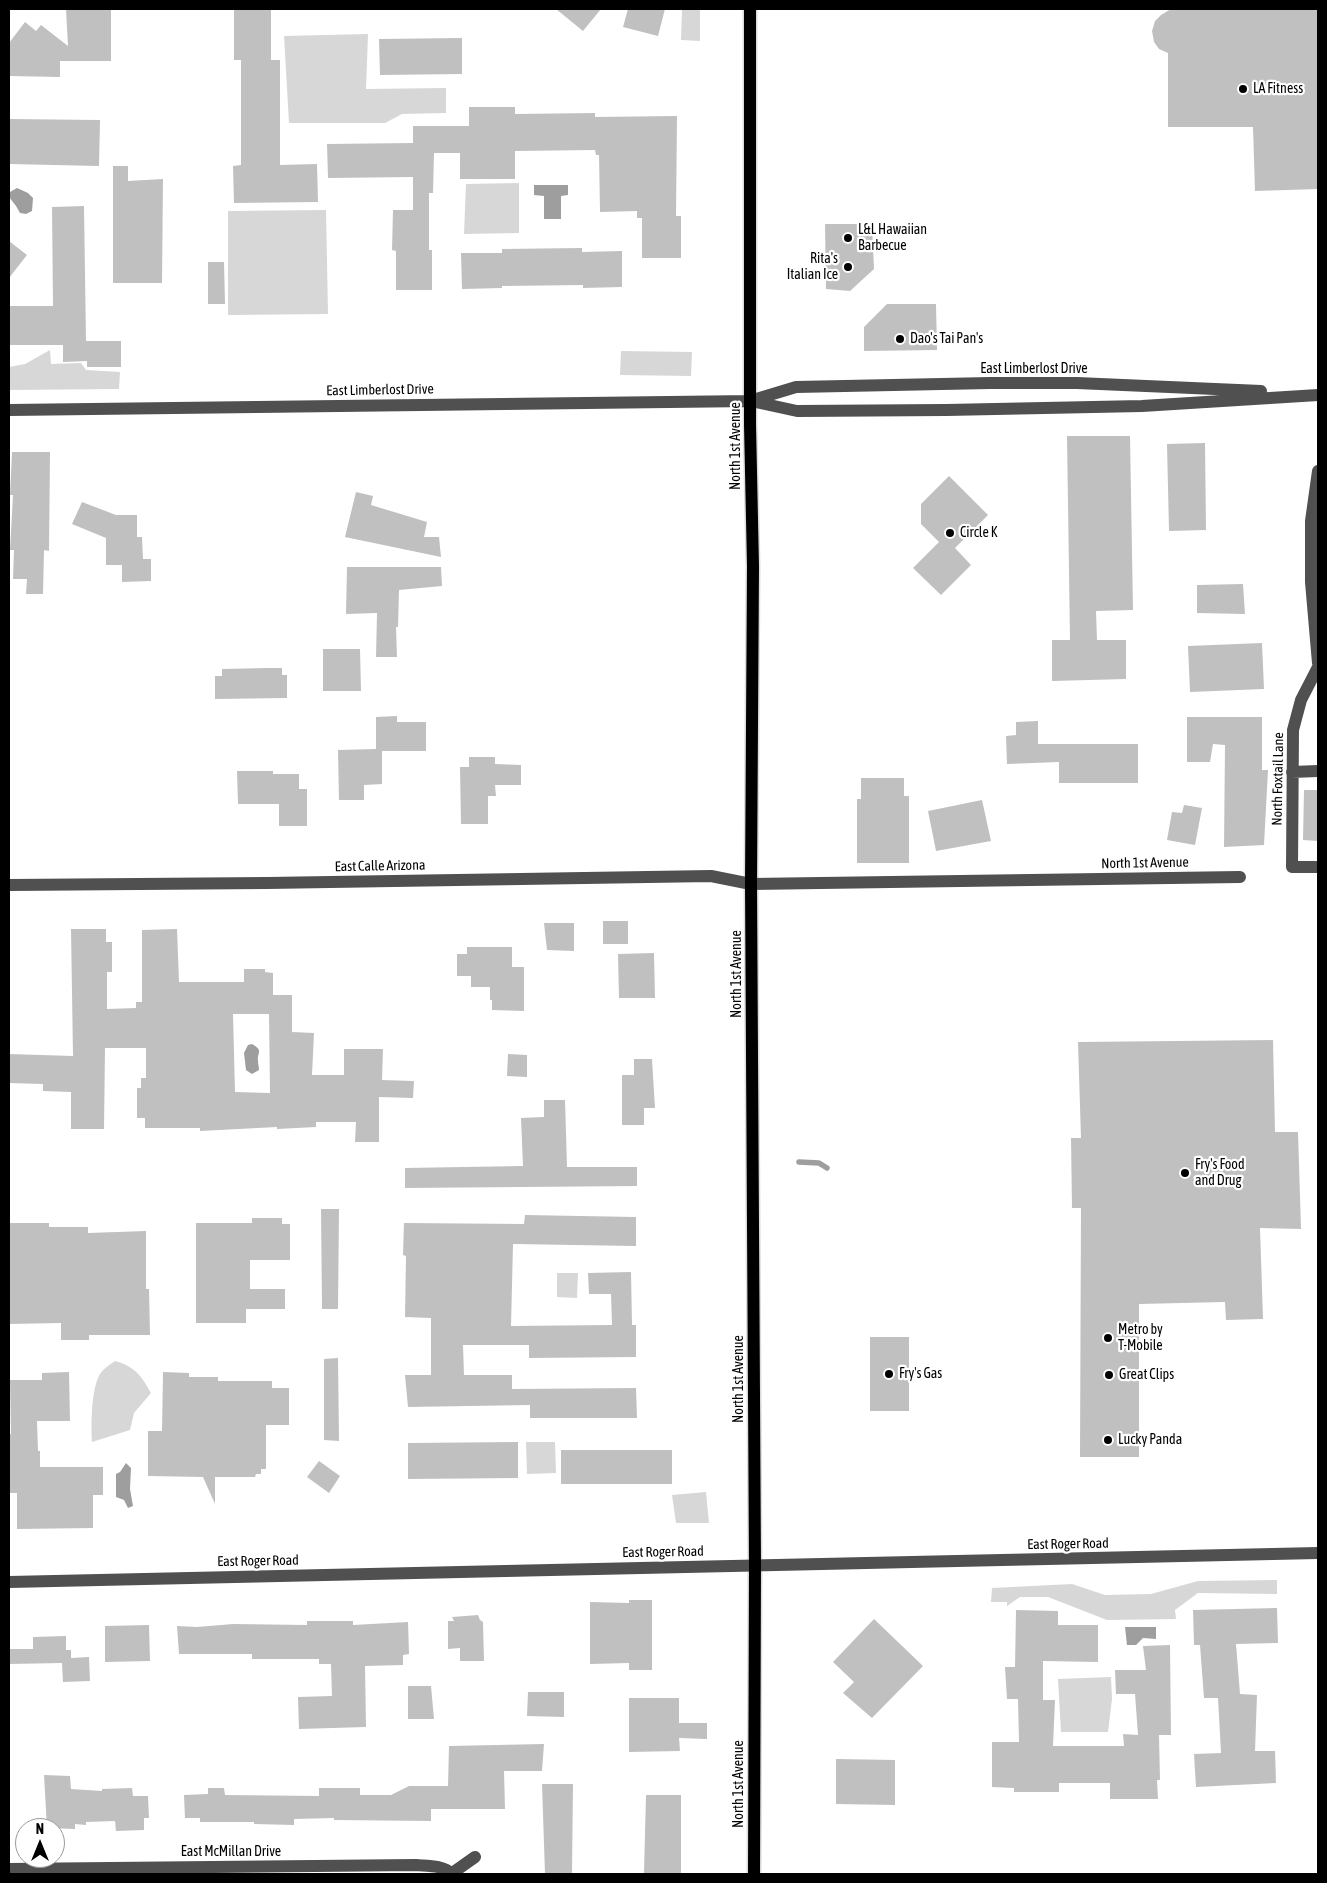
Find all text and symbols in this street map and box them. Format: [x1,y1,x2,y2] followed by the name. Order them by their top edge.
[1253,81,1303,97] place label: LA Fitness
[1237,83,1249,95] marker: LA Fitness
[858,222,927,254] place label: L&L Hawaiian Barbecue
[842,232,854,244] marker: L&L Hawaiian Barbecue
[787,251,838,284] place label: Rita's Italian Ice
[842,261,854,273] marker: Rita's Italian Ice
[910,331,983,347] place label: Dao's Tai Pan's
[894,333,906,345] marker: Dao's Tai Pan's
[980,361,1088,377] street label: East Limberlost Drive
[326,381,434,399] street label: East Limberlost Drive
[728,402,744,490] street label: North 1st Avenue
[960,525,998,541] place label: Circle K
[944,527,956,539] marker: Circle K
[1269,732,1287,826] street label: North Foxtail Lane
[1101,854,1189,872] street label: North 1st Avenue
[335,857,425,875] street label: East Calle Arizona
[729,930,745,1018] street label: North 1st Avenue
[1195,1157,1245,1190] place label: Fry's Food and Drug
[1179,1167,1191,1179] marker: Fry's Food and Drug
[1118,1322,1163,1354] place label: Metro by T-Mobile
[1102,1332,1114,1344] marker: Metro by T-Mobile
[731,1335,747,1423] street label: North 1st Avenue
[899,1366,942,1382] place label: Fry's Gas
[1119,1367,1174,1383] place label: Great Clips
[883,1368,895,1380] marker: Fry's Gas
[1103,1369,1115,1381] marker: Great Clips
[1118,1432,1182,1448] place label: Lucky Panda
[1102,1434,1114,1446] marker: Lucky Panda
[1027,1535,1109,1553] street label: East Roger Road
[622,1543,704,1561] street label: East Roger Road
[217,1552,299,1570] street label: East Roger Road
[731,1740,747,1828] street label: North 1st Avenue
[15,1818,65,1868] north arrow
[36,1821,44,1837] text: N
[181,1844,281,1860] street label: East McMillan Drive

